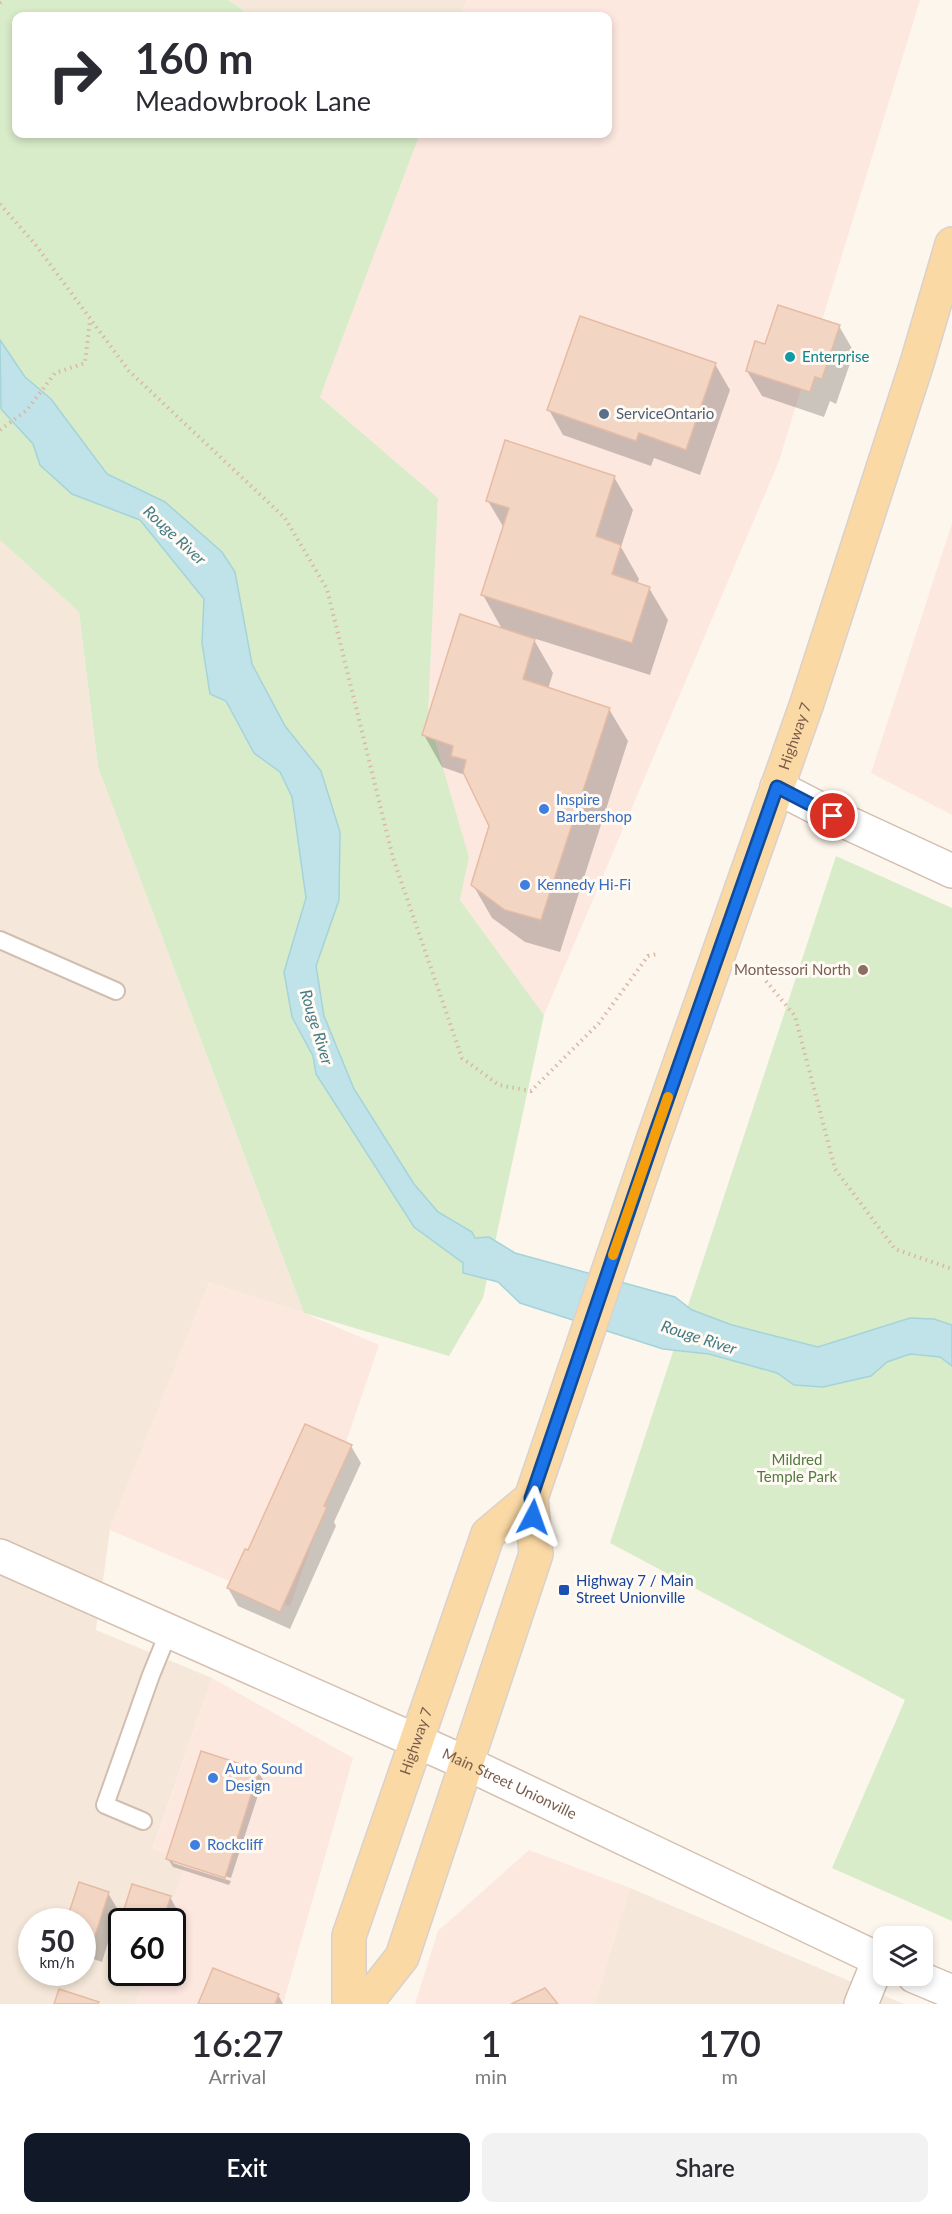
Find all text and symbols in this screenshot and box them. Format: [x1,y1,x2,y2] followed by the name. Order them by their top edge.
[135,33,253,83] text: 160 m
[36,36,114,114] icon: right
[135,84,371,117] text: Meadowbrook Lane
[802,347,869,365] place label: Enterprise
[783,350,797,364] marker: Enterprise
[616,404,714,422] place label: ServiceOntario
[597,407,611,421] marker: ServiceOntario
[140,501,211,569] water label: Rouge River
[774,700,815,772] street label: Highway 7
[556,790,632,825] place label: Inspire Barbershop
[807,790,858,841] pin
[816,799,849,832] icon: arrive
[537,802,551,816] marker: Inspire Barbershop
[537,875,631,893] place label: Kennedy Hi-Fi
[518,878,532,892] marker: Kennedy Hi-Fi
[734,960,851,978] place label: Montessori North
[856,963,870,977] marker: Montessori North
[297,987,338,1067] water label: Rouge River
[659,1315,740,1358] water label: Rouge River
[757,1450,838,1485] park label: Mildred Temple Park
[501,1485,565,1549] position arrow
[576,1571,694,1606] place label: Highway 7 / Main Street Unionville
[557,1583,571,1597] marker: Highway 7 / Main Street Unionville
[395,1705,435,1777] street label: Highway 7
[440,1744,580,1822] street label: Main Street Unionville
[225,1759,303,1794] place label: Auto Sound Design
[206,1771,220,1785] marker: Auto Sound Design
[207,1835,263,1853] place label: Rockcliff
[188,1838,202,1852] marker: Rockcliff
[108,1908,186,1986] speed limit sign: 60
[40,1922,74,1958] text: 50
[873,1926,933,1986] map controls
[873,1926,933,1986] button: layers
[39,1953,75,1971] text: km/h
[191,2021,284,2065] text: 16:27
[481,2021,501,2065] text: 1
[698,2021,761,2065] text: 170
[209,2064,266,2088] text: Arrival
[475,2064,507,2088] text: min
[721,2064,738,2088] text: m
[24,2133,470,2202] button: Exit
[482,2133,928,2202] button: Share

